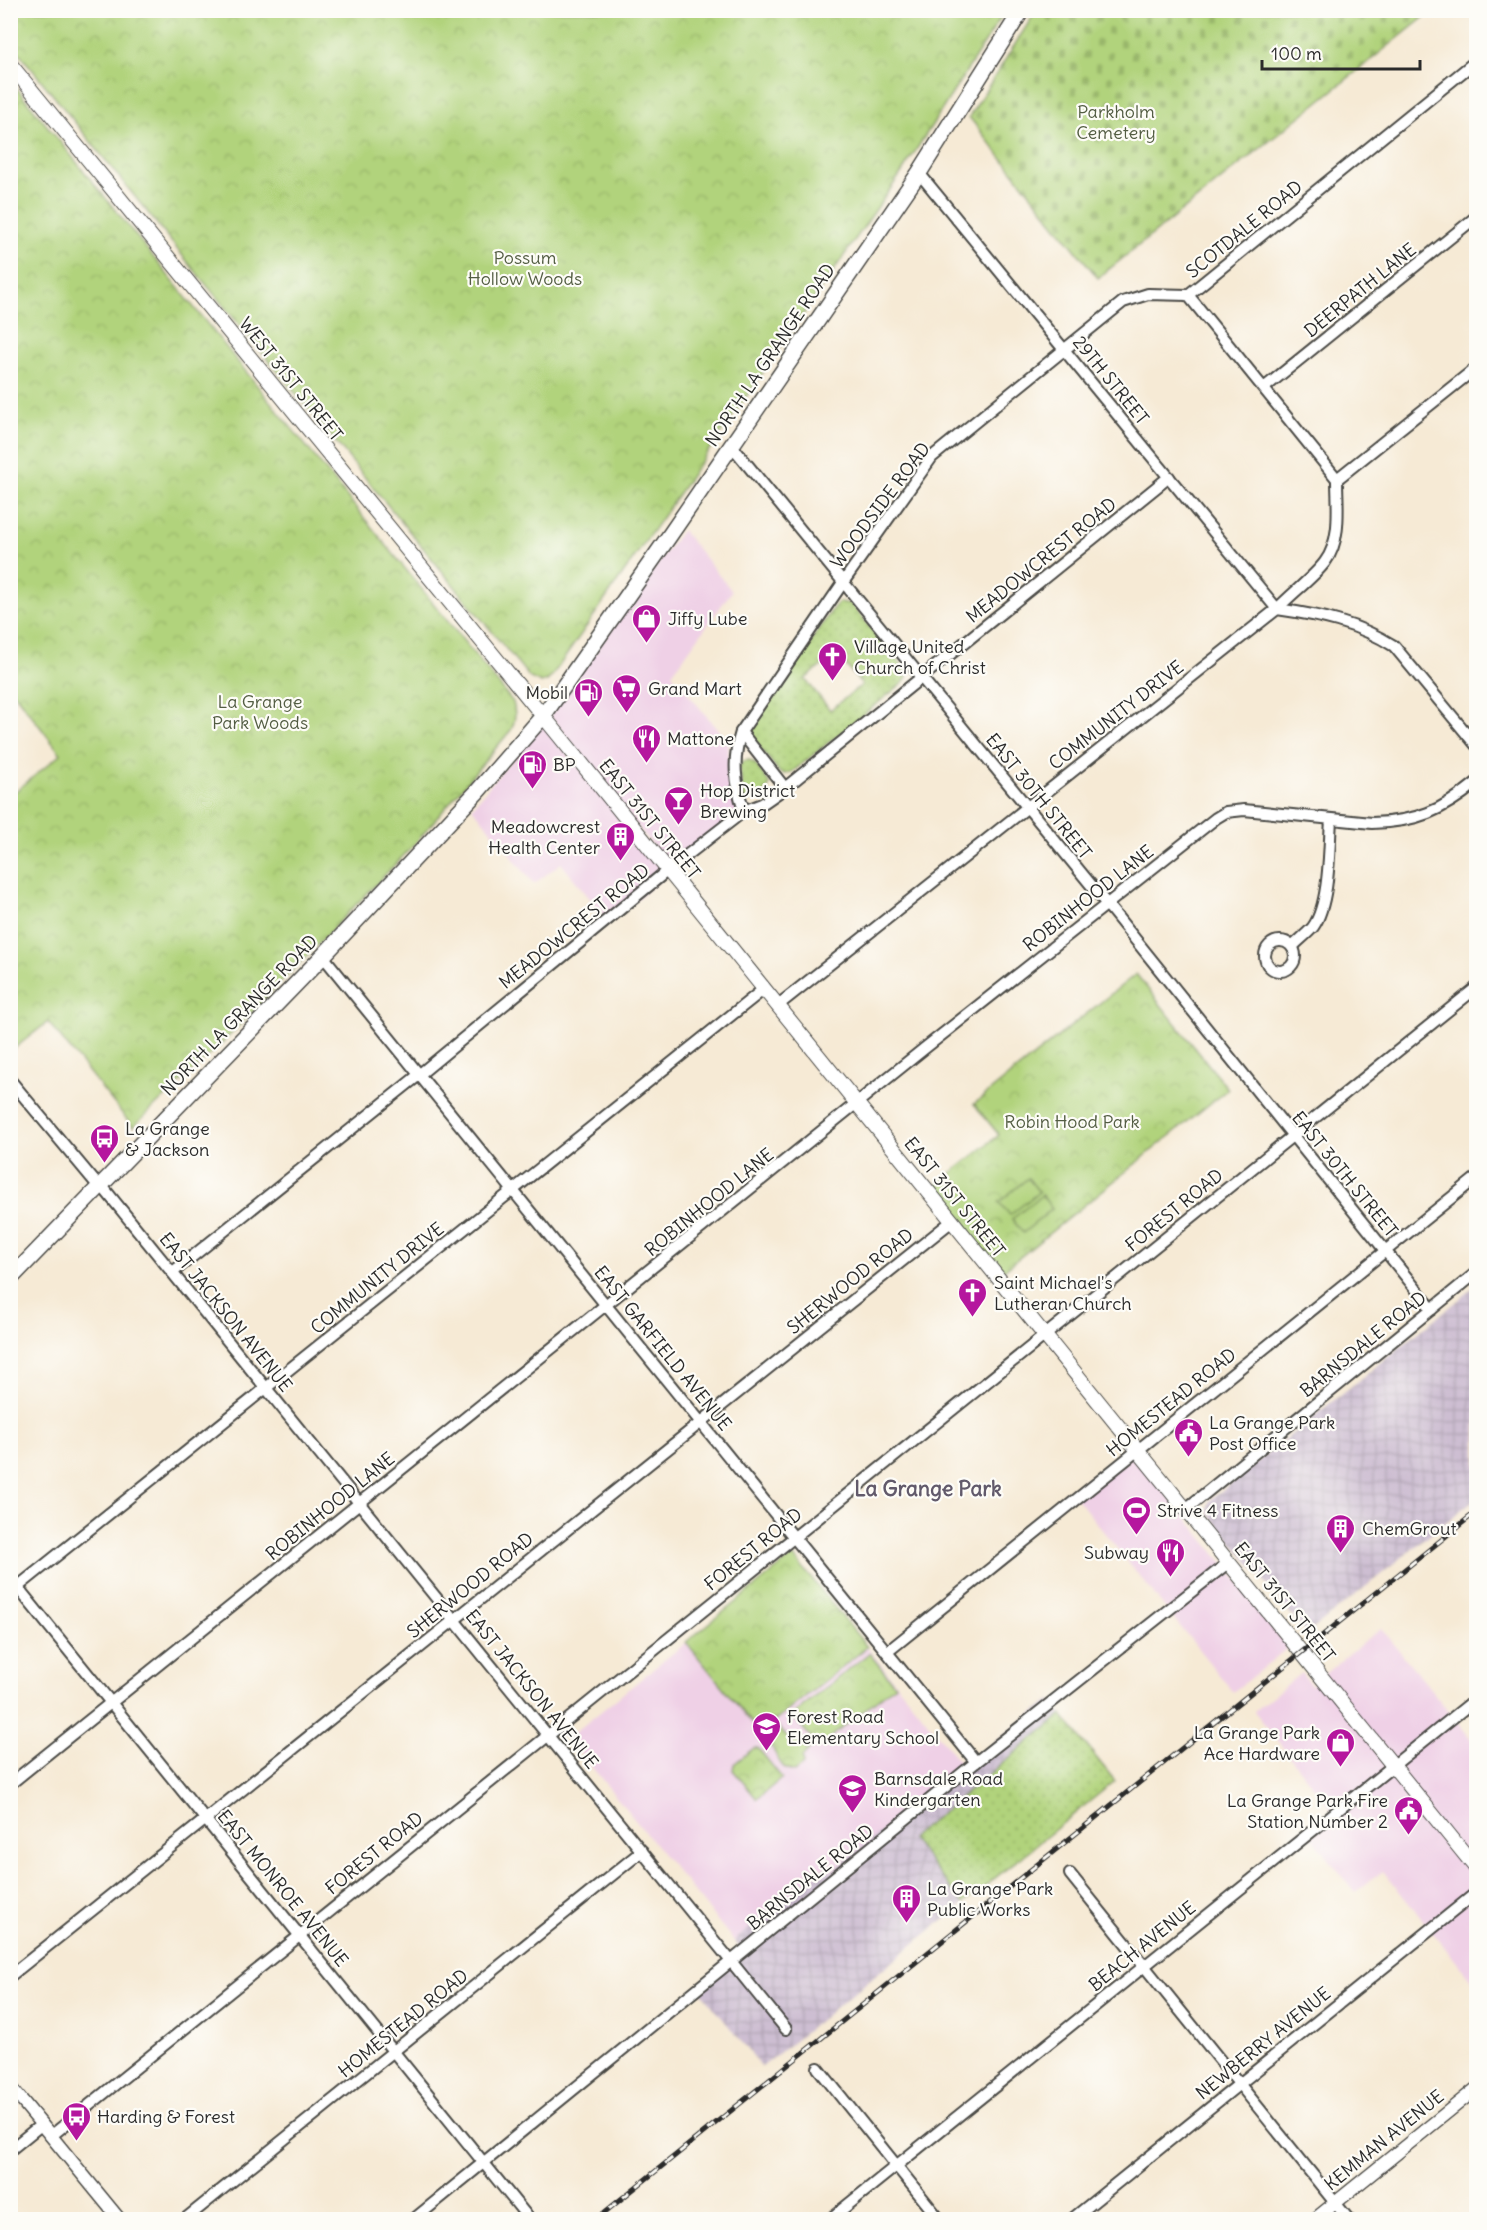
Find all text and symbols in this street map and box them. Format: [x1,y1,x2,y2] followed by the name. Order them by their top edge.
[1262,33,1420,71] scale bar
[1271,42,1322,65] text: 100 m
[1076,100,1156,144] park label: Parkholm Cemetery
[1181,175,1307,283] street label: SCOTDALE ROAD
[1299,238,1421,342] street label: DEERPATH LANE
[468,246,582,290] park label: Possum Hollow Woods
[700,259,840,451] street label: NORTH LA GRANGE ROAD
[234,312,348,446] street label: WEST 31ST STREET
[1068,331,1154,429] street label: 29TH STREET
[825,437,935,573] street label: WOODSIDE ROAD
[961,492,1121,628] street label: MEADOWCREST ROAD
[631,602,663,644] shop icon: Jiffy Lube
[668,607,747,630] place label: Jiffy Lube
[854,635,986,679] place label: Village United Church of Christ
[817,640,849,682] church icon: Village United Church of Christ
[1044,655,1188,775] street label: COMMUNITY DRIVE
[611,672,643,714] supermarket icon: Grand Mart
[573,676,605,718] fuel station icon: Mobil
[648,677,742,700] place label: Grand Mart
[525,681,568,704] place label: Mobil
[212,690,308,734] park label: La Grange Park Woods
[630,722,662,764] restaurant icon: Mattone
[667,727,734,750] place label: Mattone
[981,728,1097,864] street label: EAST 30TH STREET
[516,748,548,790] fuel station icon: BP
[553,753,576,776] place label: BP
[594,754,706,884] street label: EAST 31ST STREET
[700,779,795,823] place label: Hop District Brewing
[663,784,695,826] bar icon: Hop District Brewing
[488,815,601,859] place label: Meadowcrest Health Center
[605,820,637,862] building icon: Meadowcrest Health Center
[1018,840,1158,956] street label: ROBINHOOD LANE
[494,858,654,994] street label: MEADOWCREST ROAD
[156,929,322,1101] street label: NORTH LA GRANGE ROAD
[1287,1106,1403,1242] street label: EAST 30TH STREET
[1004,1110,1140,1133] park label: Robin Hood Park
[125,1117,210,1161] place label: La Grange & Jackson
[88,1122,120,1164] bus stop icon: La Grange & Jackson
[899,1132,1011,1262] street label: EAST 31ST STREET
[640,1143,778,1261] street label: ROBINHOOD LANE
[1120,1164,1228,1256] street label: FOREST ROAD
[306,1217,448,1339] street label: COMMUNITY DRIVE
[782,1223,918,1339] street label: SHERWOOD ROAD
[155,1228,297,1396] street label: EAST JACKSON AVENUE
[589,1261,737,1435] street label: EAST GARFIELD AVENUE
[994,1271,1132,1315] place label: Saint Michael's Lutheran Church
[957,1276,989,1318] church icon: Saint Michael's Lutheran Church
[1295,1286,1431,1402] street label: BARNSDALE ROAD
[1102,1343,1240,1461] street label: HOMESTEAD ROAD
[1209,1411,1335,1455] place label: La Grange Park Post Office
[1172,1416,1204,1458] public building icon: La Grange Park Post Office
[261,1447,399,1565] street label: ROBINHOOD LANE
[854,1475,1002,1502] district label: La Grange Park
[1120,1494,1152,1536] sports icon: Strive 4 Fitness
[1157,1499,1278,1522] place label: Strive 4 Fitness
[699,1503,807,1595] street label: FOREST ROAD
[1325,1512,1357,1554] building icon: ChemGrout
[1362,1517,1456,1540] place label: ChemGrout
[402,1527,538,1643] street label: SHERWOOD ROAD
[1154,1536,1186,1578] restaurant icon: Subway
[1229,1537,1341,1667] street label: EAST 31ST STREET
[1084,1541,1149,1564] place label: Subway
[461,1605,603,1773] street label: EAST JACKSON AVENUE
[787,1705,939,1749] place label: Forest Road Elementary School
[750,1710,782,1752] school or university icon: Forest Road Elementary School
[1194,1721,1320,1765] place label: La Grange Park Ace Hardware
[1325,1726,1357,1768] shop icon: La Grange Park Ace Hardware
[874,1767,1004,1811] place label: Barnsdale Road Kindergarten
[837,1772,869,1814] school or university icon: Barnsdale Road Kindergarten
[1227,1789,1388,1833] place label: La Grange Park Fire Station Number 2
[1393,1794,1425,1836] public building icon: La Grange Park Fire Station Number 2
[213,1805,353,1971] street label: EAST MONROE AVENUE
[320,1807,428,1899] street label: FOREST ROAD
[742,1819,878,1935] street label: BARNSDALE ROAD
[927,1877,1053,1921] place label: La Grange Park Public Works
[890,1882,922,1924] building icon: La Grange Park Public Works
[1084,1896,1200,1996] street label: BEACH AVENUE
[334,1964,472,2082] street label: HOMESTEAD ROAD
[1191,1982,1335,2104] street label: NEWBERRY AVENUE
[1320,2085,1448,2195] street label: KEMMAN AVENUE
[60,2100,92,2142] bus stop icon: Harding & Forest
[97,2105,235,2128] place label: Harding & Forest

